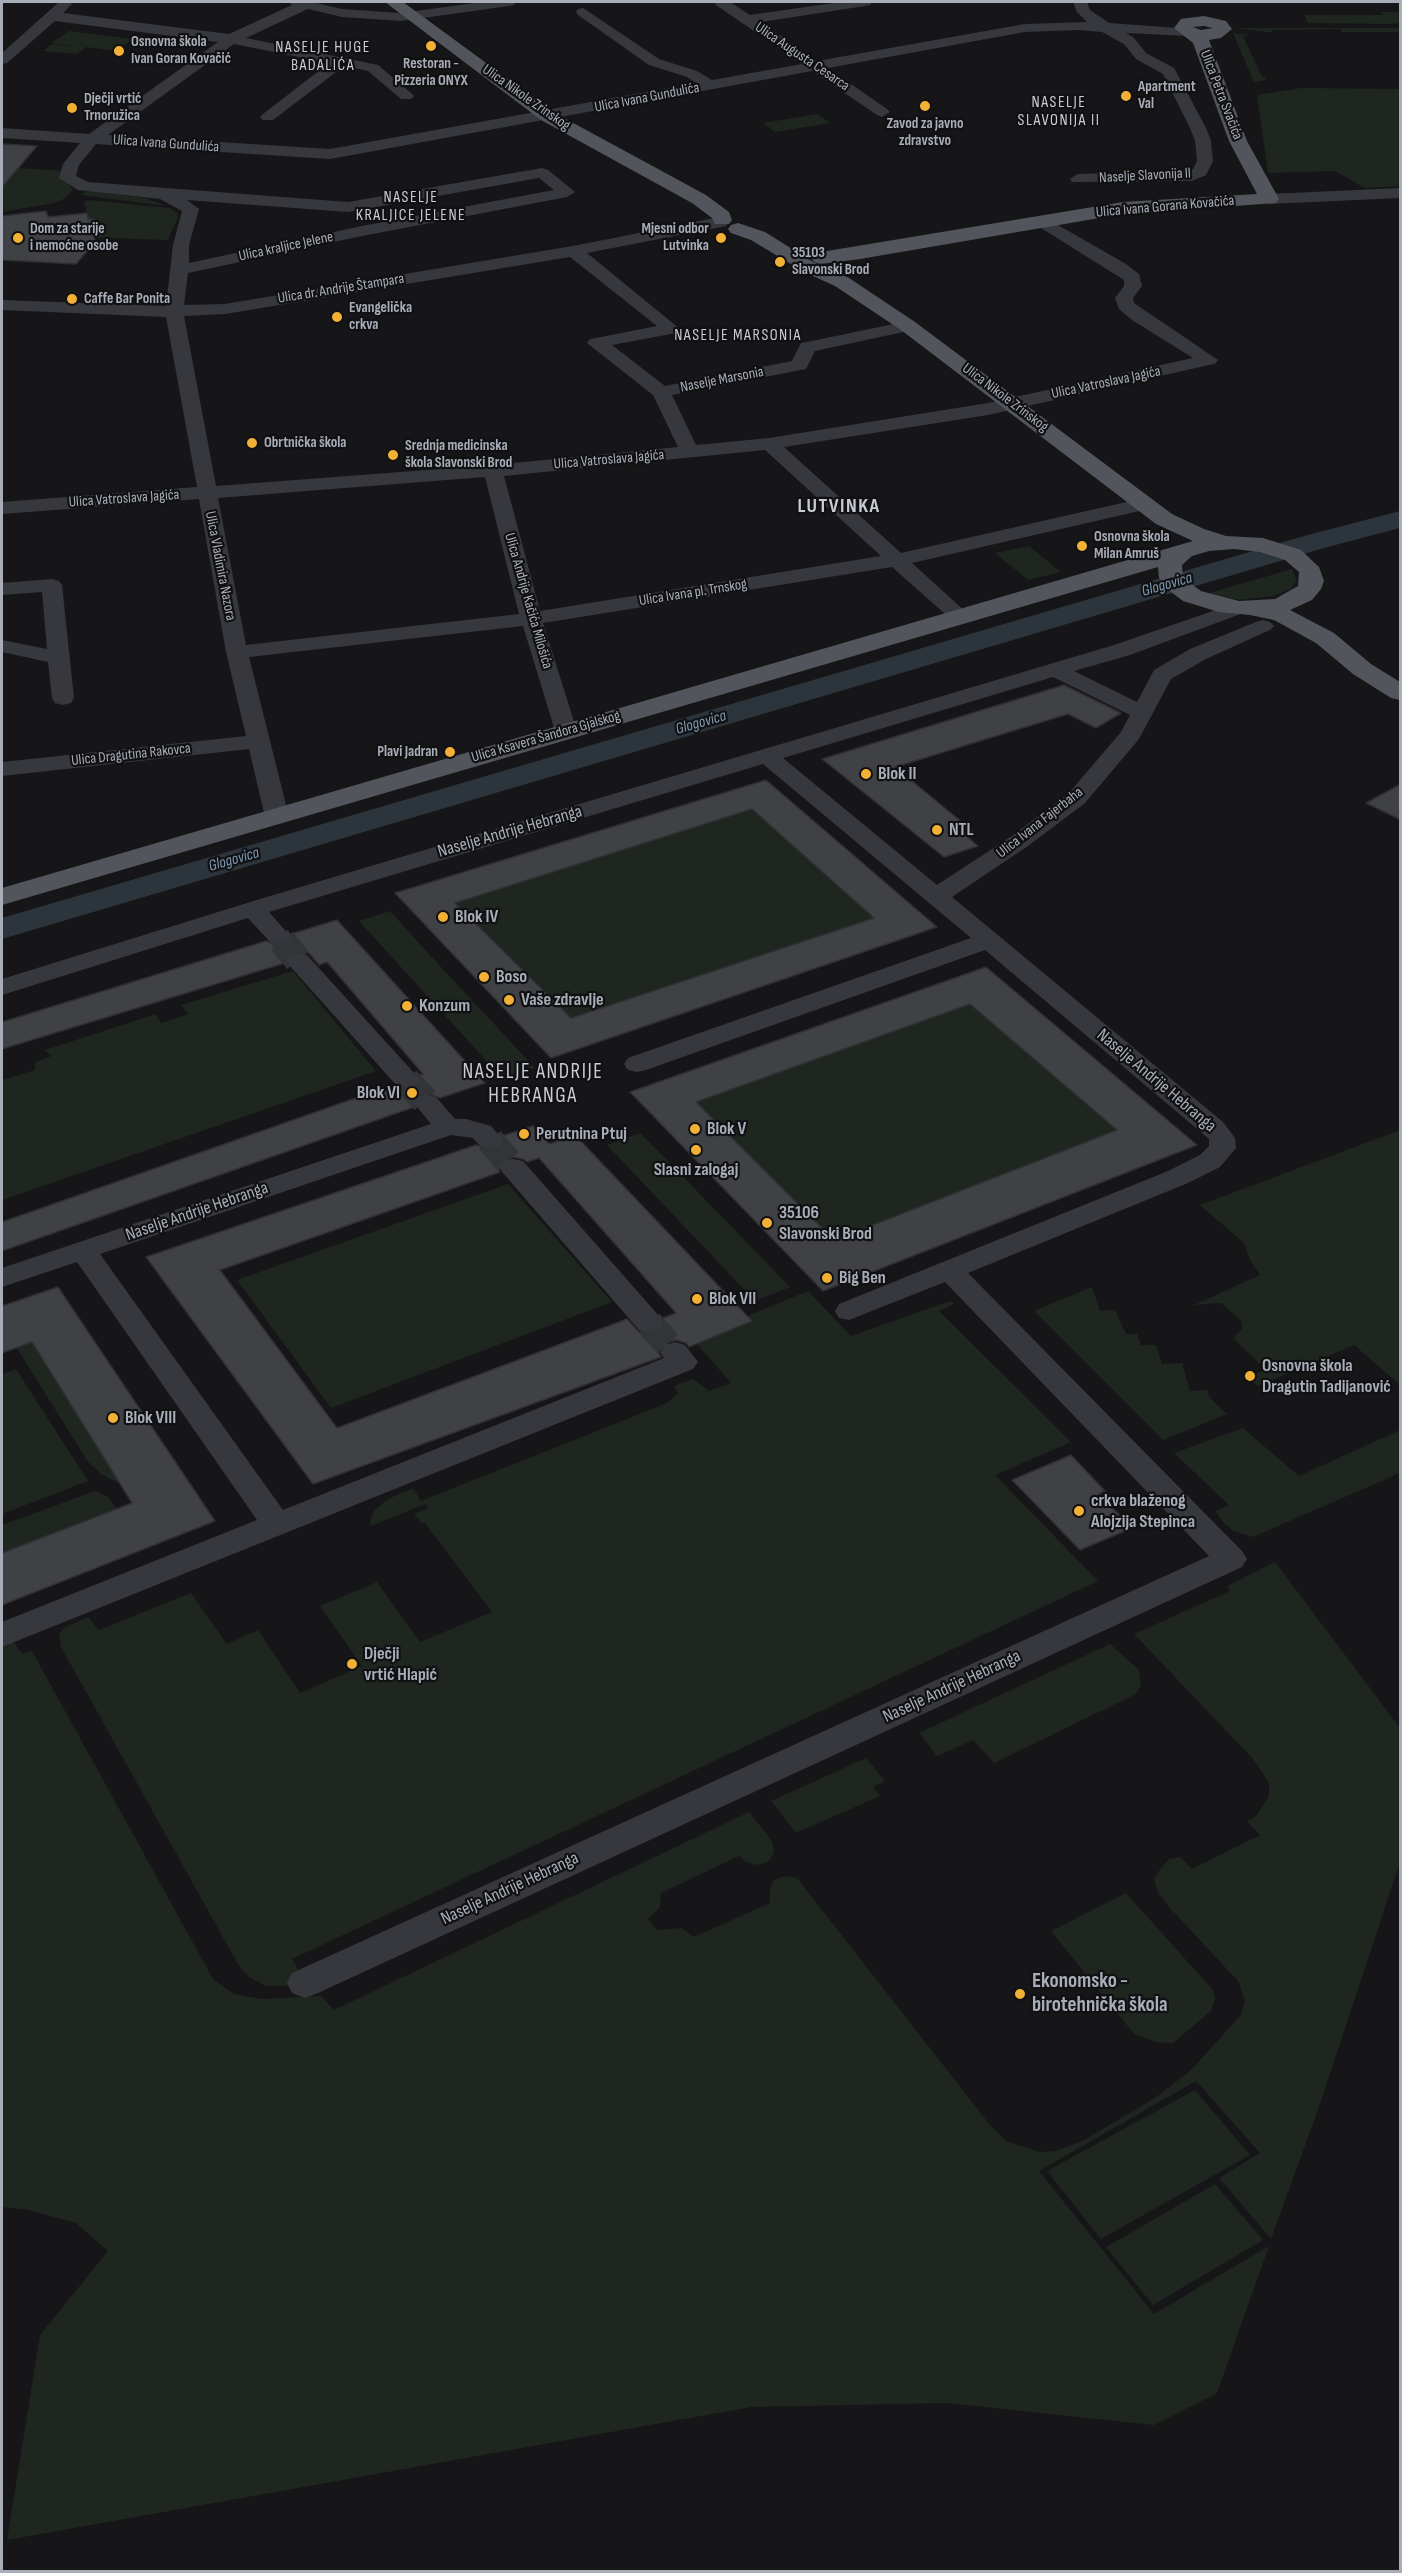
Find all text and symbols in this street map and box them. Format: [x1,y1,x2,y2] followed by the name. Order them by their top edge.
[751,19,853,95] street label: Ulica Augusta Cesarca
[131,33,231,68] place label: Osnovna škola Ivan Goran Kovačić
[275,38,371,76] district label: NASELJE HUGE BADALIĆA
[424,39,438,53] marker: Restoran - Pizzeria ONYX
[112,44,126,58] marker: Osnovna škola Ivan Goran Kovačić
[1196,48,1246,142] street label: Ulica Petra Svačića
[394,55,468,90] place label: Restoran - Pizzeria ONYX
[479,61,573,135] street label: Ulica Nikole Zrinskog
[1138,78,1196,113] place label: Apartment Val
[593,79,701,117] street label: Ulica Ivana Gundulića
[1119,89,1133,103] marker: Apartment Val
[84,90,141,125] place label: Dječji vrtić Trnoružica
[1018,93,1100,131] district label: NASELJE SLAVONIJA II
[918,99,932,113] marker: Zavod za javno zdravstvo
[65,101,79,115] marker: Dječji vrtić Trnoružica
[887,115,963,150] place label: Zavod za javno zdravstvo
[112,131,220,157] street label: Ulica Ivana Gundulića
[1099,165,1191,187] street label: Naselje Slavonija II
[356,188,466,226] district label: NASELJE KRALJICE JELENE
[1095,192,1235,222] street label: Ulica Ivana Gorana Kovačića
[30,220,118,255] place label: Dom za starije i nemoćne osobe
[642,220,709,255] place label: Mjesni odbor Lutvinka
[237,228,335,266] street label: Ulica kraljice Jelene
[11,231,25,245] marker: Dom za starije i nemoćne osobe
[714,231,728,245] marker: Mjesni odbor Lutvinka
[792,244,869,279] place label: 35103 Slavonski Brod
[773,255,787,269] marker: 35103 Slavonski Brod
[276,270,406,308] street label: Ulica dr. Andrije Štampara
[84,290,170,308] place label: Caffe Bar Ponita
[65,292,79,306] marker: Caffe Bar Ponita
[349,299,412,334] place label: Evangelička crkva
[330,310,344,324] marker: Evangelička crkva
[674,326,802,346] district label: NASELJE MARSONIA
[958,360,1052,436] street label: Ulica Nikole Zrinskog
[679,363,765,397] street label: Naselje Marsonia
[1050,363,1162,403] street label: Ulica Vatroslava Jagića
[264,434,346,452] place label: Obrtnička škola
[245,436,259,450] marker: Obrtnička škola
[405,437,512,472] place label: Srednja medicinska škola Slavonski Brod
[553,446,665,474] street label: Ulica Vatroslava Jagića
[386,448,400,462] marker: Srednja medicinska škola Slavonski Brod
[68,486,180,512] street label: Ulica Vatroslava Jagića
[797,495,881,519] district label: LUTVINKA
[201,510,239,622] street label: Ulica Vladimira Nazora
[1094,528,1170,563] place label: Osnovna škola Milan Amruš
[500,531,556,671] street label: Ulica Andrije Kačića Milošića
[1075,539,1089,553] marker: Osnovna škola Milan Amruš
[1139,569,1195,601] water label: Glogovica
[638,576,748,610] street label: Ulica Ivana pl. Trnskog
[469,707,623,767] street label: Ulica Ksavera Šandora Gjalskog
[673,707,729,739] water label: Glogovica
[70,740,192,770] street label: Ulica Dragutina Rakovca
[377,743,438,761] place label: Plavi Jadran
[443,745,457,759] marker: Plavi Jadran
[878,763,916,785] place label: Blok II
[859,767,873,781] marker: Blok II
[993,784,1087,862] street label: Ulica Ivana Fajerbaha
[435,801,585,863] street label: Naselje Andrije Hebranga
[949,819,974,841] place label: NTL
[930,823,944,837] marker: NTL
[206,844,262,876] water label: Glogovica
[455,906,498,928] place label: Blok IV
[436,910,450,924] marker: Blok IV
[496,966,527,988] place label: Boso
[477,970,491,984] marker: Boso
[521,989,604,1011] place label: Vaše zdravlje
[502,993,516,1007] marker: Vaše zdravlje
[419,995,470,1017] place label: Konzum
[400,999,414,1013] marker: Konzum
[1092,1025,1220,1137] street label: Naselje Andrije Hebranga
[462,1060,604,1110] district label: NASELJE ANDRIJE HEBRANGA
[357,1082,400,1104] place label: Blok VI
[405,1086,419,1100] marker: Blok VI
[707,1118,746,1140] place label: Blok V
[688,1122,702,1136] marker: Blok V
[536,1123,627,1145] place label: Perutnina Ptuj
[517,1127,531,1141] marker: Perutnina Ptuj
[689,1143,703,1157] marker: Slasni zalogaj
[654,1159,738,1181] place label: Slasni zalogaj
[123,1178,271,1246] street label: Naselje Andrije Hebranga
[779,1202,872,1244] place label: 35106 Slavonski Brod
[760,1216,774,1230] marker: 35106 Slavonski Brod
[839,1267,886,1289] place label: Big Ben
[820,1271,834,1285] marker: Big Ben
[709,1288,756,1310] place label: Blok VII
[690,1292,704,1306] marker: Blok VII
[1262,1355,1391,1398] place label: Osnovna škola Dragutin Tadijanović
[1243,1369,1257,1383] marker: Osnovna škola Dragutin Tadijanović
[125,1407,176,1429] place label: Blok VIII
[106,1411,120,1425] marker: Blok VIII
[1091,1490,1195,1532] place label: crkva blaženog Alojzija Stepinca
[1072,1504,1086,1518] marker: crkva blaženog Alojzija Stepinca
[364,1643,437,1686] place label: Dječji vrtić Hlapić
[880,1646,1024,1728] street label: Naselje Andrije Hebranga
[345,1657,359,1671] marker: Dječji vrtić Hlapić
[438,1848,582,1930] street label: Naselje Andrije Hebranga
[1032,1969,1168,2019] place label: Ekonomsko - birotehnička škola
[1013,1987,1027,2001] marker: Ekonomsko - birotehnička škola

